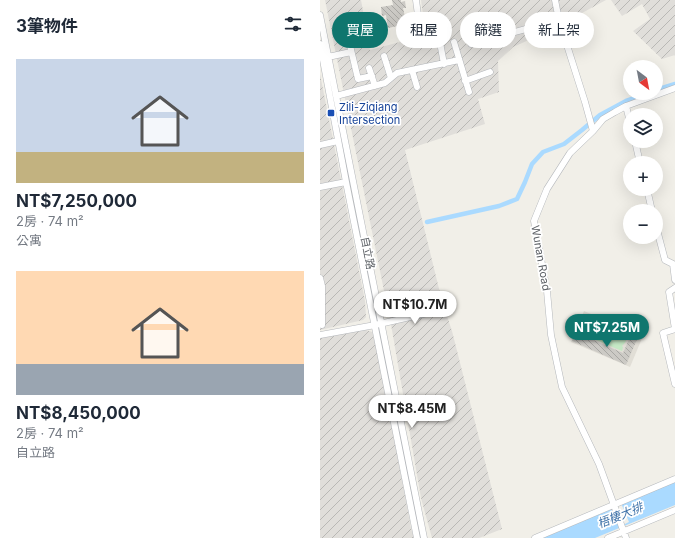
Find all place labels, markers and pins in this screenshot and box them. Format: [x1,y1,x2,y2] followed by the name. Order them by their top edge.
[339,100,400,127] place label: Zili-Ziqiang Intersection
[326,108,336,118] marker: Zili-Ziqiang Intersection
[374,291,456,325] pin: NT$10.7M
[566,314,648,348] pin: NT$7.25M
[371,395,453,429] pin: NT$8.45M

